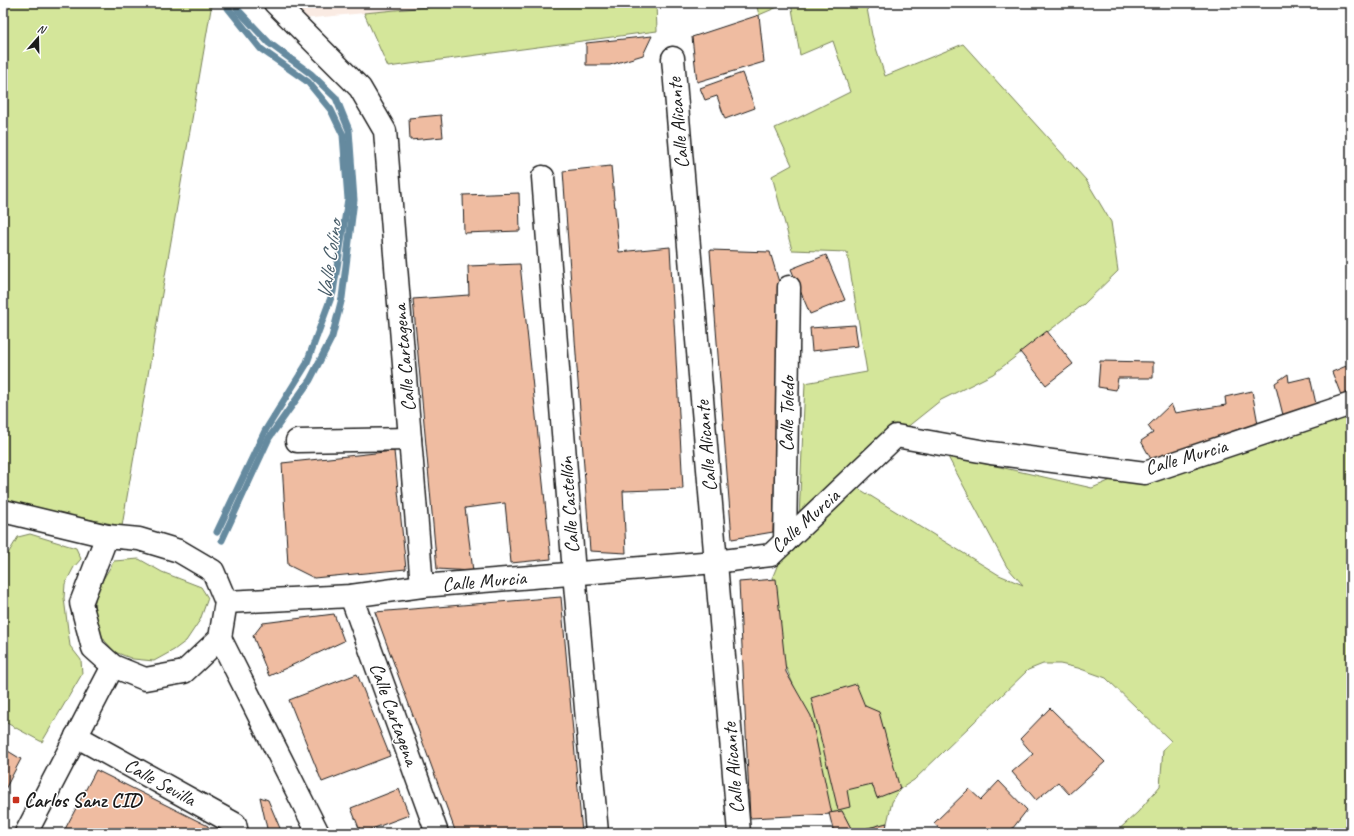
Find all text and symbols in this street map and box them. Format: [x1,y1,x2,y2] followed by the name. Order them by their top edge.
[18,18,58,58] north arrow
[36,21,49,37] text: N
[661,75,694,170] street label: Calle Alicante
[311,215,348,301] water label: Valle Colino
[387,302,421,413] street label: Calle Cartagena
[774,374,800,452] street label: Calle Toledo
[689,398,722,493] street label: Calle Alicante
[1142,433,1232,481] street label: Calle Murcia
[553,455,585,554] street label: Calle Castellón
[765,482,846,558] street label: Calle Murcia
[441,565,529,597] street label: Calle Murcia
[364,659,425,770] street label: Calle Cartagena
[716,720,749,815] street label: Calle Alicante
[120,752,202,813] street label: Calle Sevilla
[24,788,143,813] place label: Carlos Sanz CID
[11,795,21,805] marker: Carlos Sanz CID

